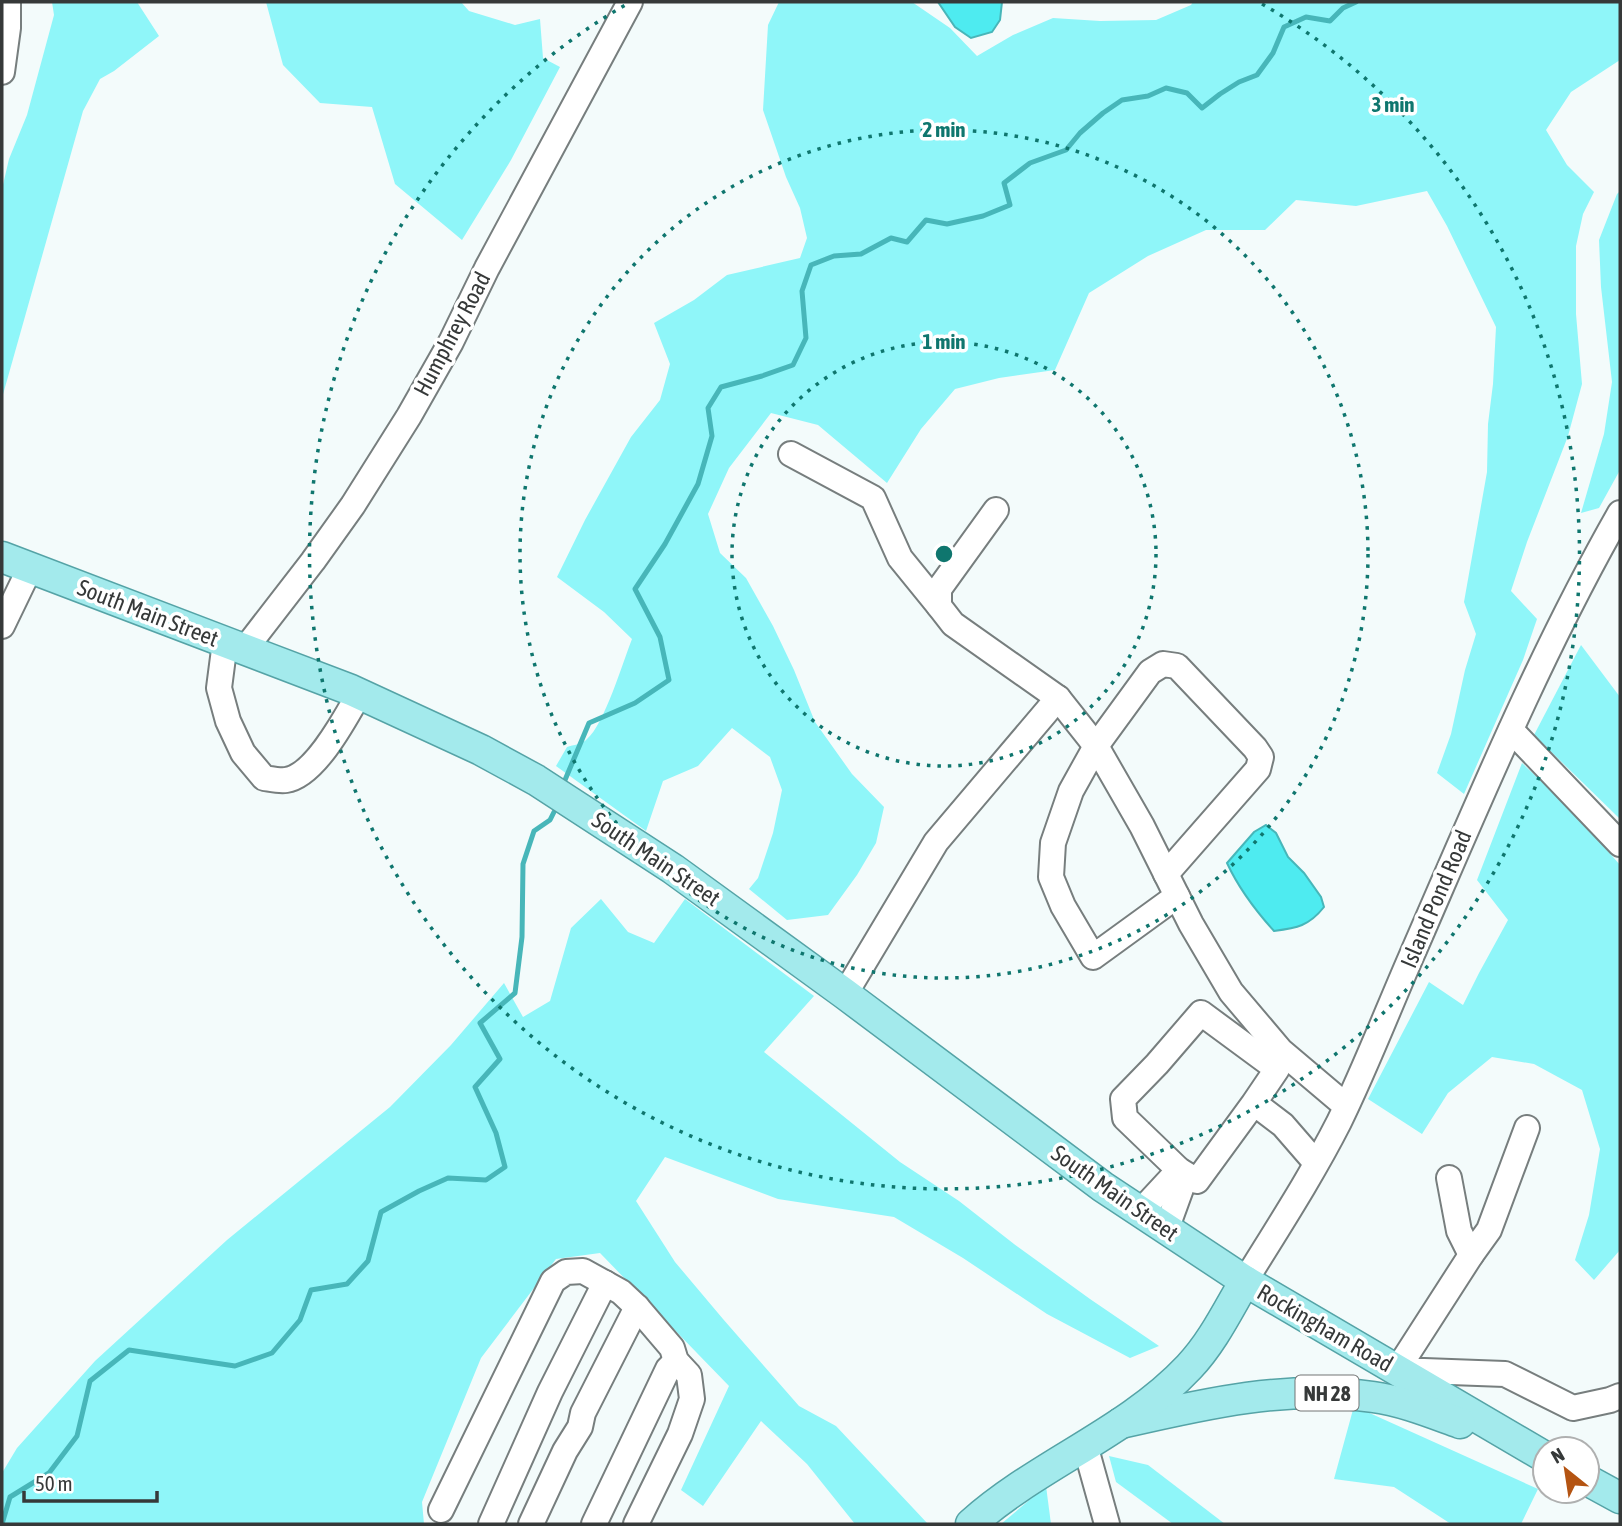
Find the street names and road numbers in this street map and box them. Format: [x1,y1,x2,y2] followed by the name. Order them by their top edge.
[408,268,496,400] street label: Humphrey Road
[74,574,222,652] street label: South Main Street
[587,807,725,911] street label: South Main Street
[1395,826,1477,972] street label: Island Pond Road
[1047,1140,1183,1246] street label: South Main Street
[1253,1279,1397,1377] street label: Rockingham Road
[1296,1376,1358,1410] road number: NH 28

